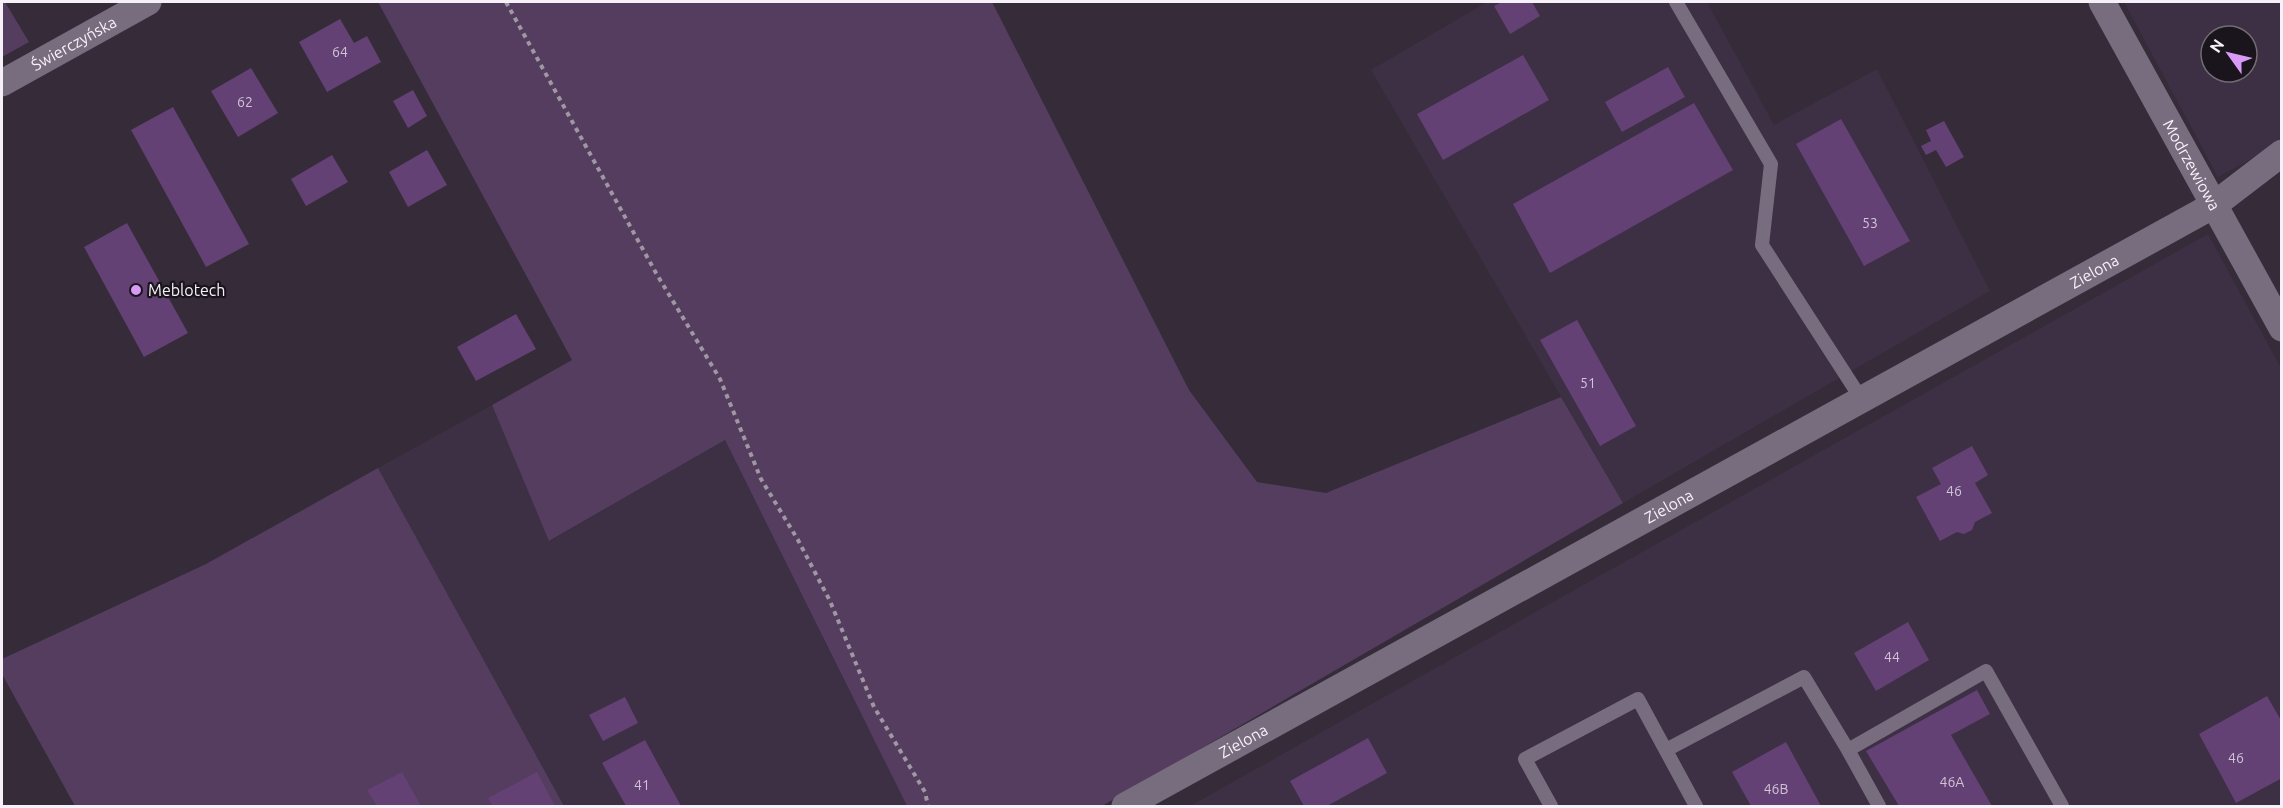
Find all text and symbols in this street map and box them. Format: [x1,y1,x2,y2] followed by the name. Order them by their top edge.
[28,12,119,74] street label: Świerczyńska
[2199,24,2259,84] north arrow
[2206,36,2227,56] text: N
[332,44,348,60] house number: 64
[237,94,253,110] house number: 62
[2160,116,2224,213] street label: Modrzewiowa
[1862,215,1878,231] house number: 53
[2067,250,2122,292] street label: Zielona
[148,281,225,299] place label: Meblotech
[129,283,143,297] marker: Meblotech
[1580,375,1596,391] house number: 51
[1946,483,1962,499] house number: 46
[1641,485,1696,527] street label: Zielona
[1884,649,1900,665] house number: 44
[1216,720,1271,761] street label: Zielona
[2228,750,2244,766] house number: 46
[1940,774,1964,790] house number: 46A
[634,777,650,793] house number: 41
[1764,781,1788,797] house number: 46B

